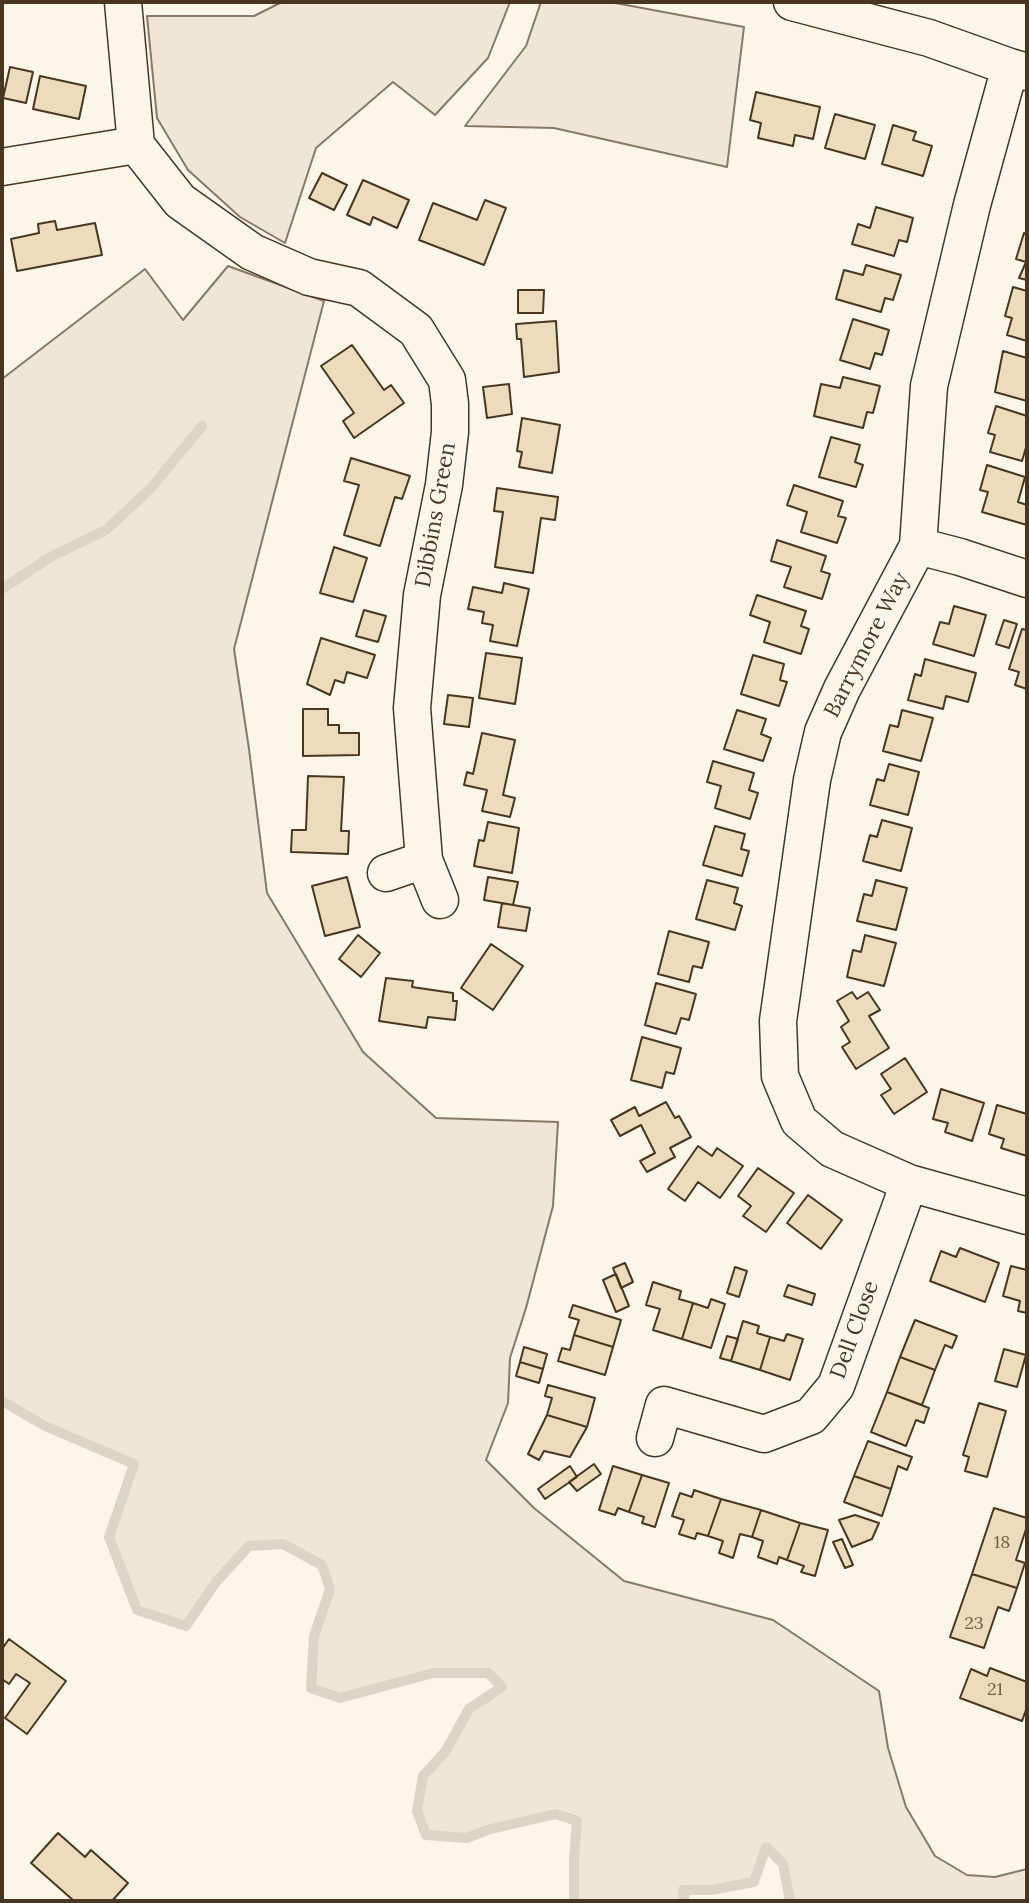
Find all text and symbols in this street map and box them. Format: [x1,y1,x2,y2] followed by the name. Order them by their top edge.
[410,440,462,590] street label: Dibbins Green
[819,568,915,722] street label: Barrymore Way
[825,1277,885,1383] street label: Dell Close
[994,1532,1010,1554] house number: 18
[964,1613,984,1635] house number: 23
[987,1679,1003,1701] house number: 21

